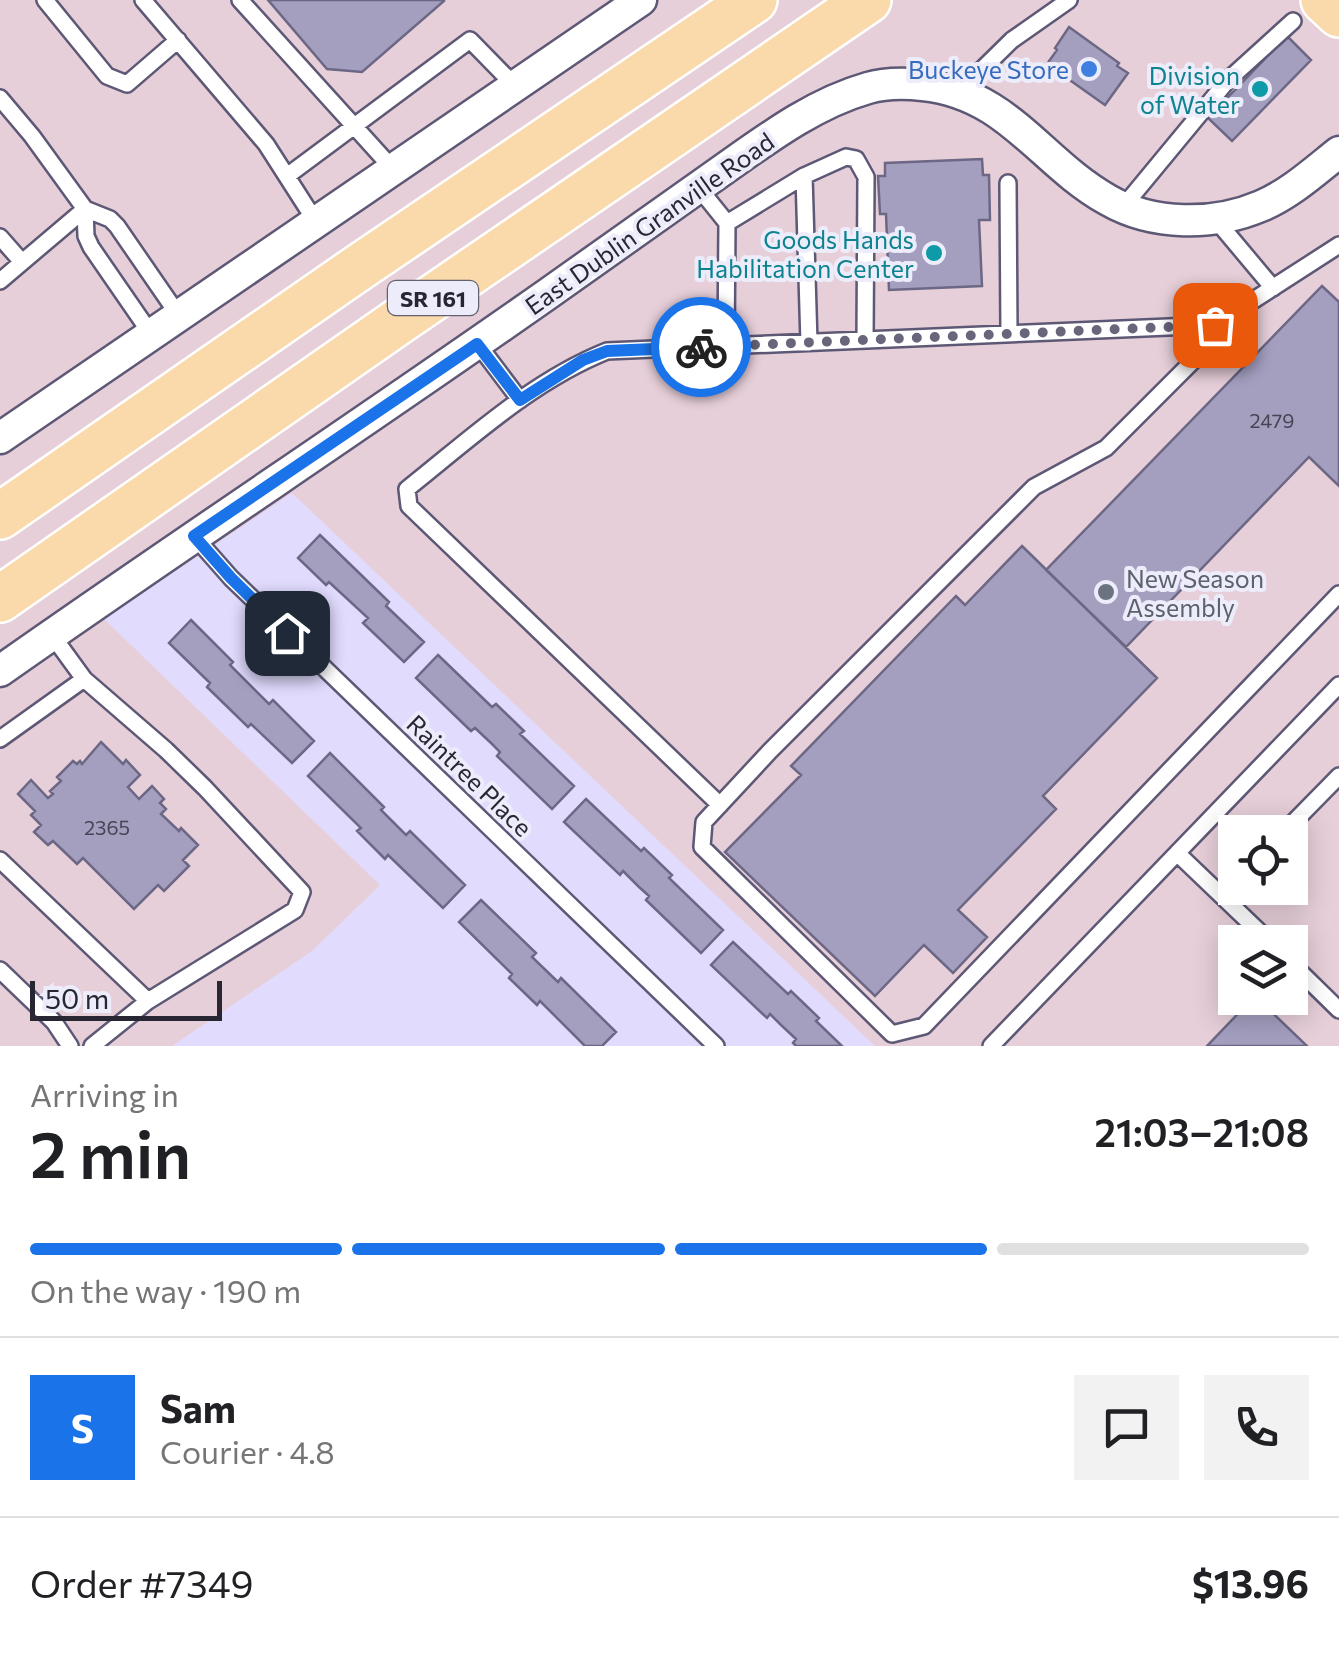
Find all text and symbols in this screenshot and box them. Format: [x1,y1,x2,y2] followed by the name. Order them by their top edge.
[908,54,1069,84] place label: Buckeye Store
[1078,58,1100,80] marker: Buckeye Store
[1140,60,1240,119] place label: Division of Water
[1249,78,1271,100] marker: Division of Water
[519,126,779,320] street label: East Dublin Granville Road
[696,224,914,283] place label: Goods Hands Habilitation Center
[923,242,945,264] marker: Goods Hands Habilitation Center
[388,281,478,315] road number: SR 161
[1173,283,1258,368] pin
[651,297,751,397] courier
[1188,298,1243,353] icon: bag
[674,320,729,375] icon: bike
[1250,408,1295,432] house number: 2479
[1126,563,1264,622] place label: New Season Assembly
[1095,581,1117,603] marker: New Season Assembly
[245,591,330,676] pin
[260,606,315,661] icon: home
[401,708,539,842] street label: Raintree Place
[84,815,130,839] house number: 2365
[1218,815,1308,1015] map controls
[1218,815,1308,905] button: locate
[1218,925,1308,1015] button: layers
[30,976,222,1020] scale bar
[45,981,109,1015] text: 50 m
[30,1074,179,1114] text: Arriving in
[1095,1108,1309,1155] text: 21:03–21:08
[30,1112,191,1191] text: 2 min
[30,1270,301,1310] text: On the way · 190 m
[1074,1375,1179,1480] button: chat
[1204,1375,1309,1480] button: phone
[160,1384,236,1431] text: Sam
[71,1404,94,1451] text: S
[160,1431,335,1471] text: Courier · 4.8
[30,1559,254,1606] text: Order #7349
[1192,1559,1309,1606] text: $13.96

